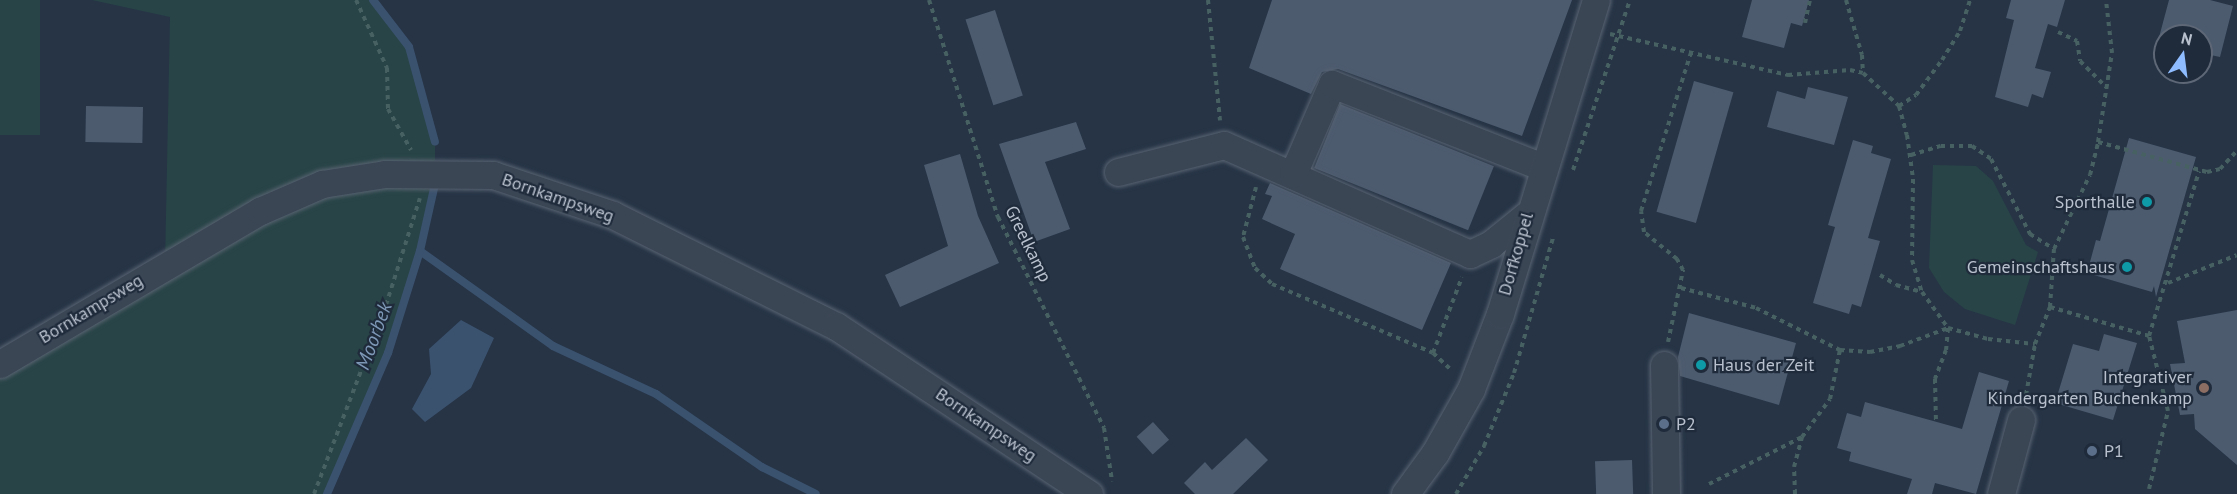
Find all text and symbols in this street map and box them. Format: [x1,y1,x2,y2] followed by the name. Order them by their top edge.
[2153,24,2213,84] north arrow
[2179,27,2194,49] text: N
[499,169,617,227] street label: Bornkampsweg
[2055,191,2135,213] place label: Sporthalle
[2140,195,2154,209] marker: Sporthalle
[1000,202,1056,286] street label: Greelkamp
[1494,210,1538,298] street label: Dorfkoppel
[1967,256,2115,278] place label: Gemeinschaftshaus
[2120,260,2134,274] marker: Gemeinschaftshaus
[35,270,147,348] street label: Bornkampsweg
[351,299,397,373] water label: Moorbek
[1713,354,1815,376] place label: Haus der Zeit
[1694,358,1708,372] marker: Haus der Zeit
[1987,367,2192,410] place label: Integrativer Kindergarten Buchenkamp
[2197,381,2211,395] marker: Integrativer Kindergarten Buchenkamp
[931,383,1041,467] street label: Bornkampsweg
[1676,413,1696,435] place label: P2
[1657,417,1671,431] marker: P2
[2104,440,2124,462] place label: P1
[2085,444,2099,458] marker: P1

